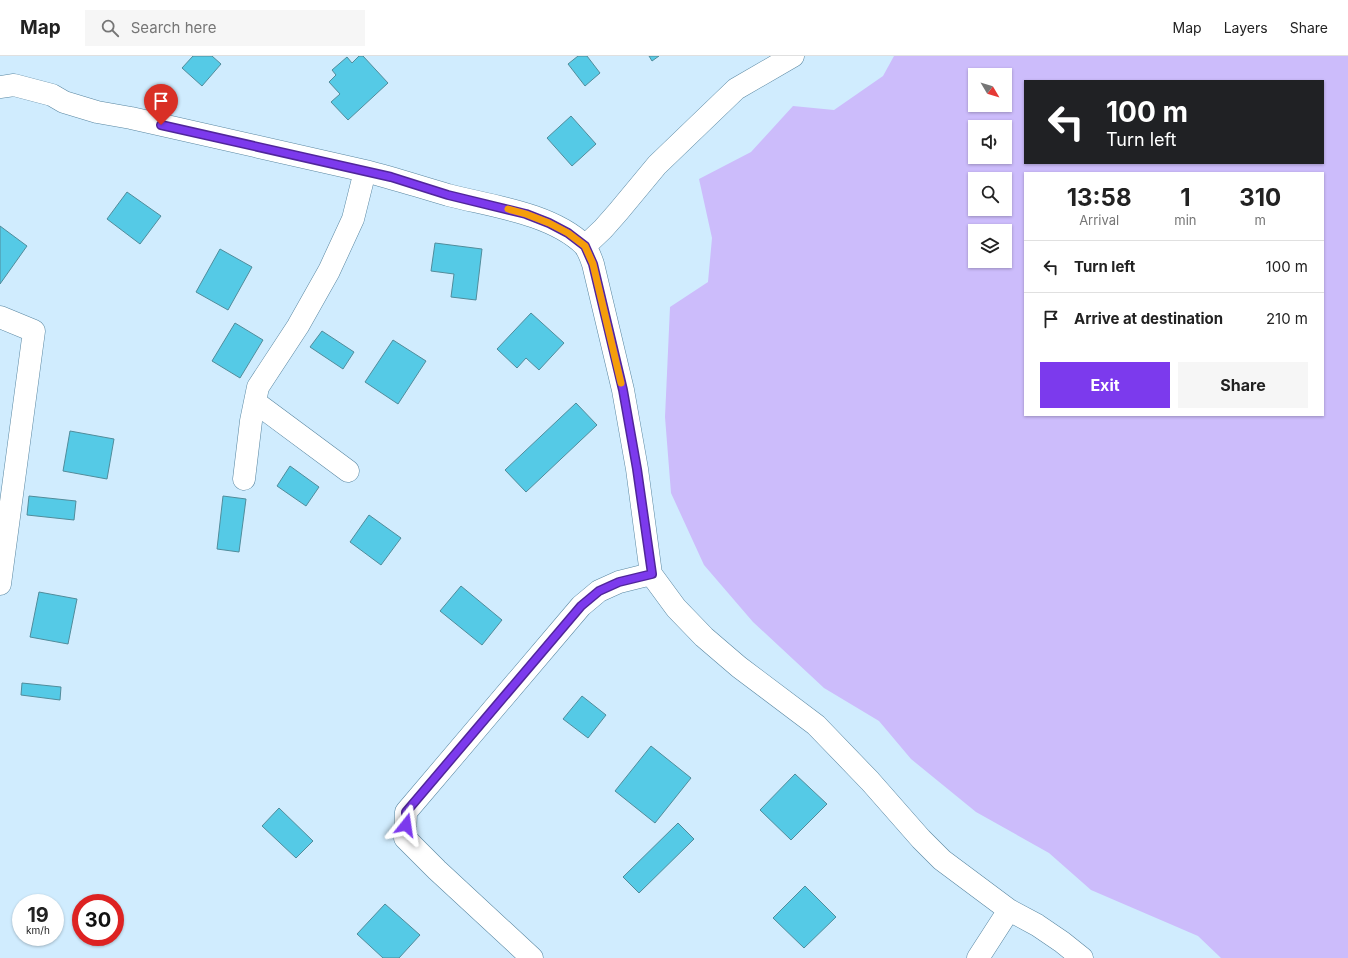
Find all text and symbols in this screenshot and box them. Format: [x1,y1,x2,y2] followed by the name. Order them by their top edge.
[85,10,365,46] search box
[20,16,61,39] text: Map
[99,17,121,39] icon: search
[131,18,216,37] text: Search here
[1173,19,1202,36] text: Map
[1224,19,1268,36] text: Layers
[1290,19,1328,36] text: Share
[968,68,1012,112] north arrow
[968,68,1012,268] map controls
[144,84,178,125] pin
[150,90,172,112] icon: arrive
[1106,95,1188,129] text: 100 m
[1040,96,1092,148] icon: left
[968,120,1012,164] button: sound
[1106,129,1176,150] text: Turn left
[968,172,1012,216] button: search
[1067,183,1132,212] text: 13:58
[1180,183,1191,212] text: 1
[1239,183,1281,212] text: 310
[1079,212,1119,228] text: Arrival
[1174,212,1196,228] text: min
[1255,212,1266,228] text: m
[968,224,1012,268] button: layers
[1040,256,1062,278] icon: left
[1074,257,1135,276] text: Turn left
[1266,257,1308,276] text: 100 m
[1040,308,1062,330] icon: arrive
[1074,309,1223,328] text: Arrive at destination
[1266,309,1308,328] text: 210 m
[1040,362,1170,408] button: Exit
[1178,362,1308,408] button: Share
[385,804,427,846] position arrow
[72,894,124,946] speed limit sign: 30
[27,903,49,927] text: 19
[26,924,50,936] text: km/h

